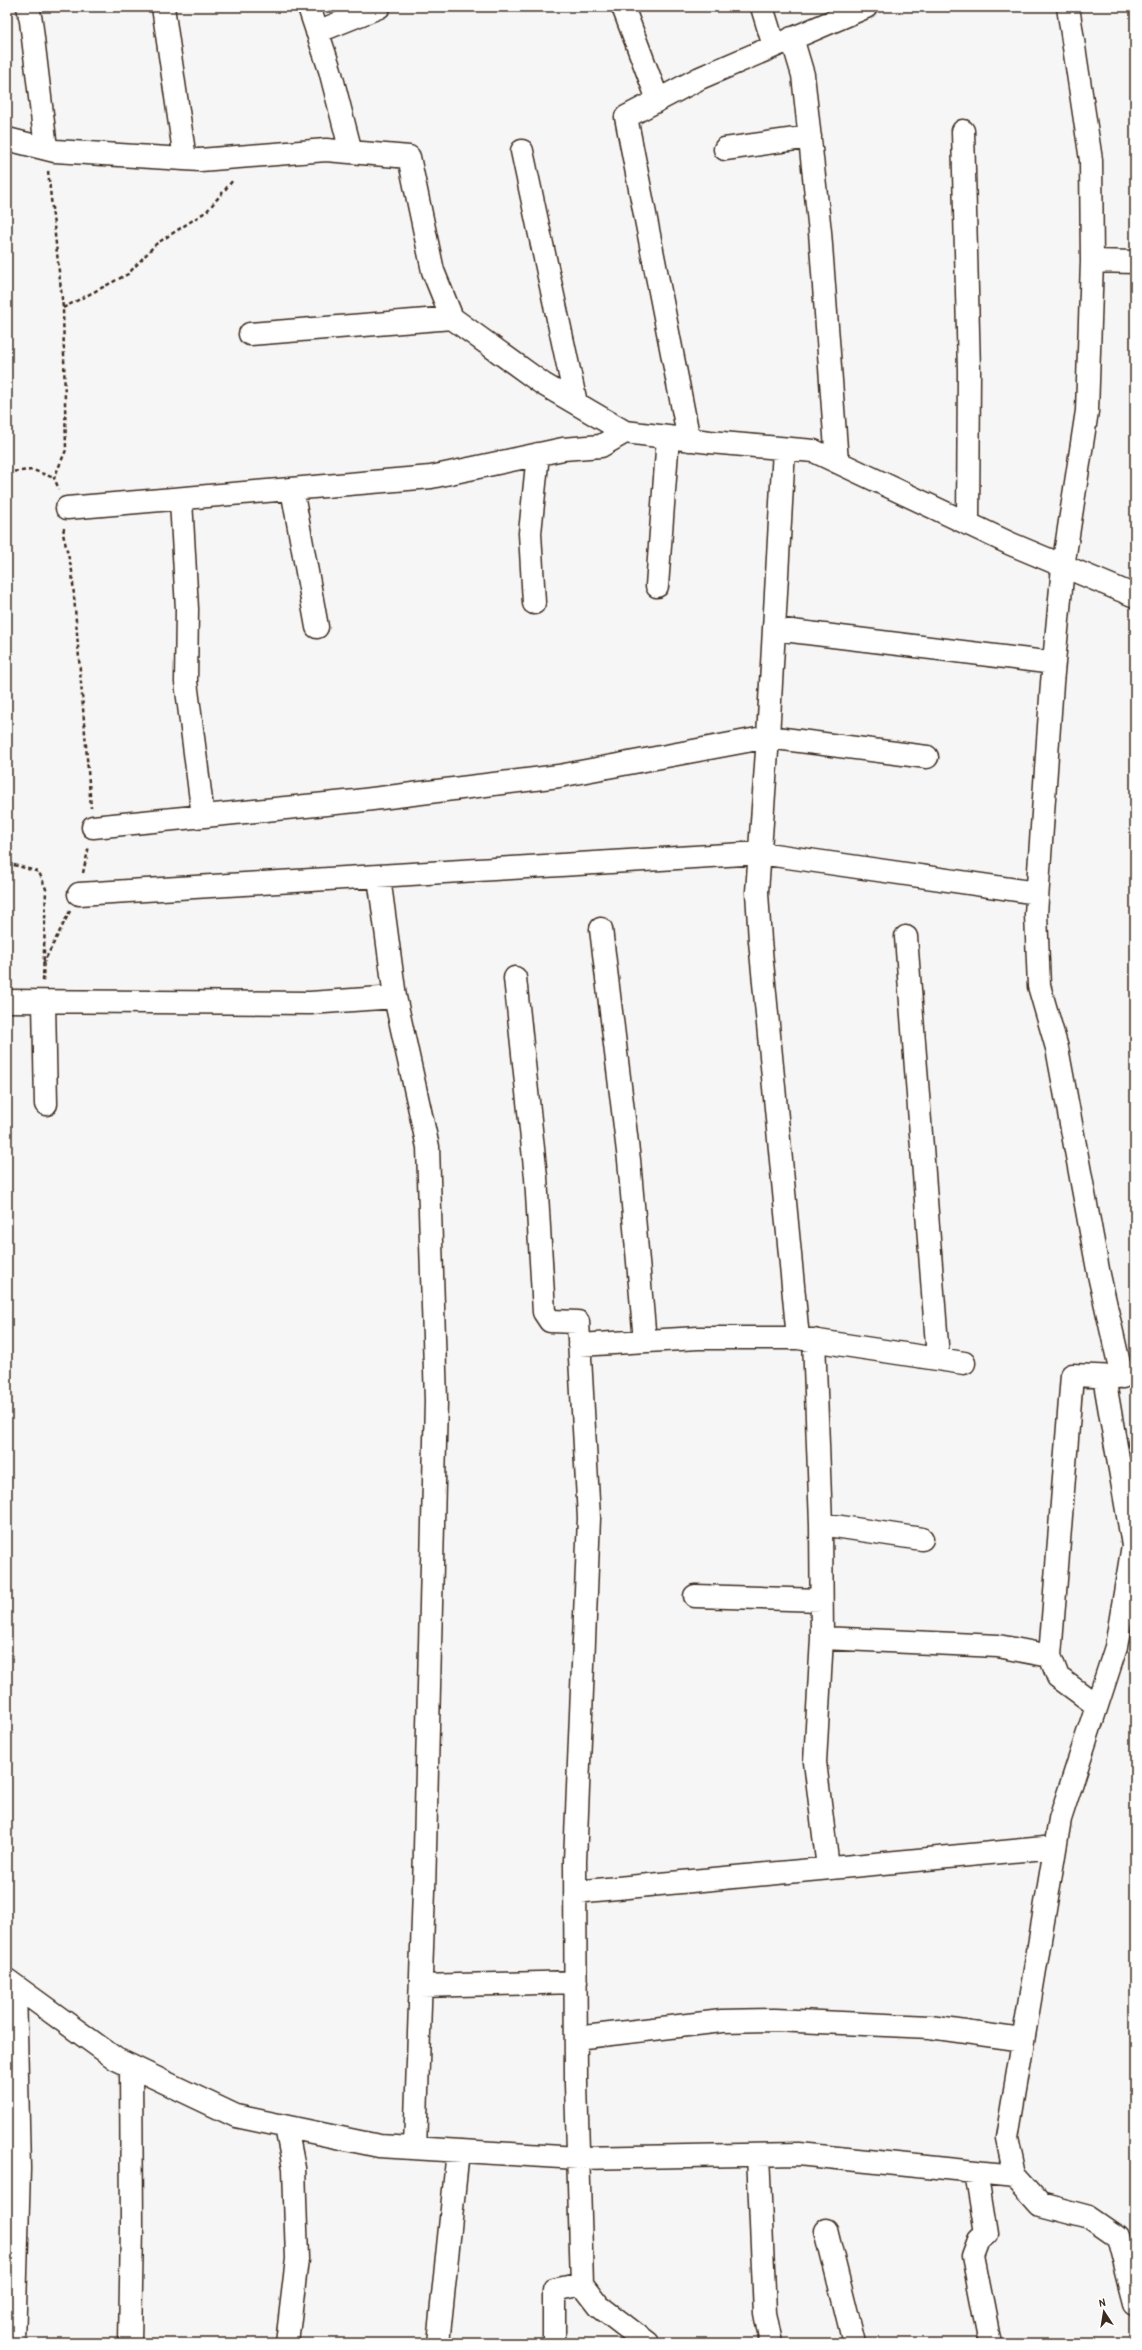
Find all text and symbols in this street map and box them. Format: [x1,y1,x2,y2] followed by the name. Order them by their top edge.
[1084,2292,1124,2332] north arrow
[1098,2295,1106,2310] text: N

